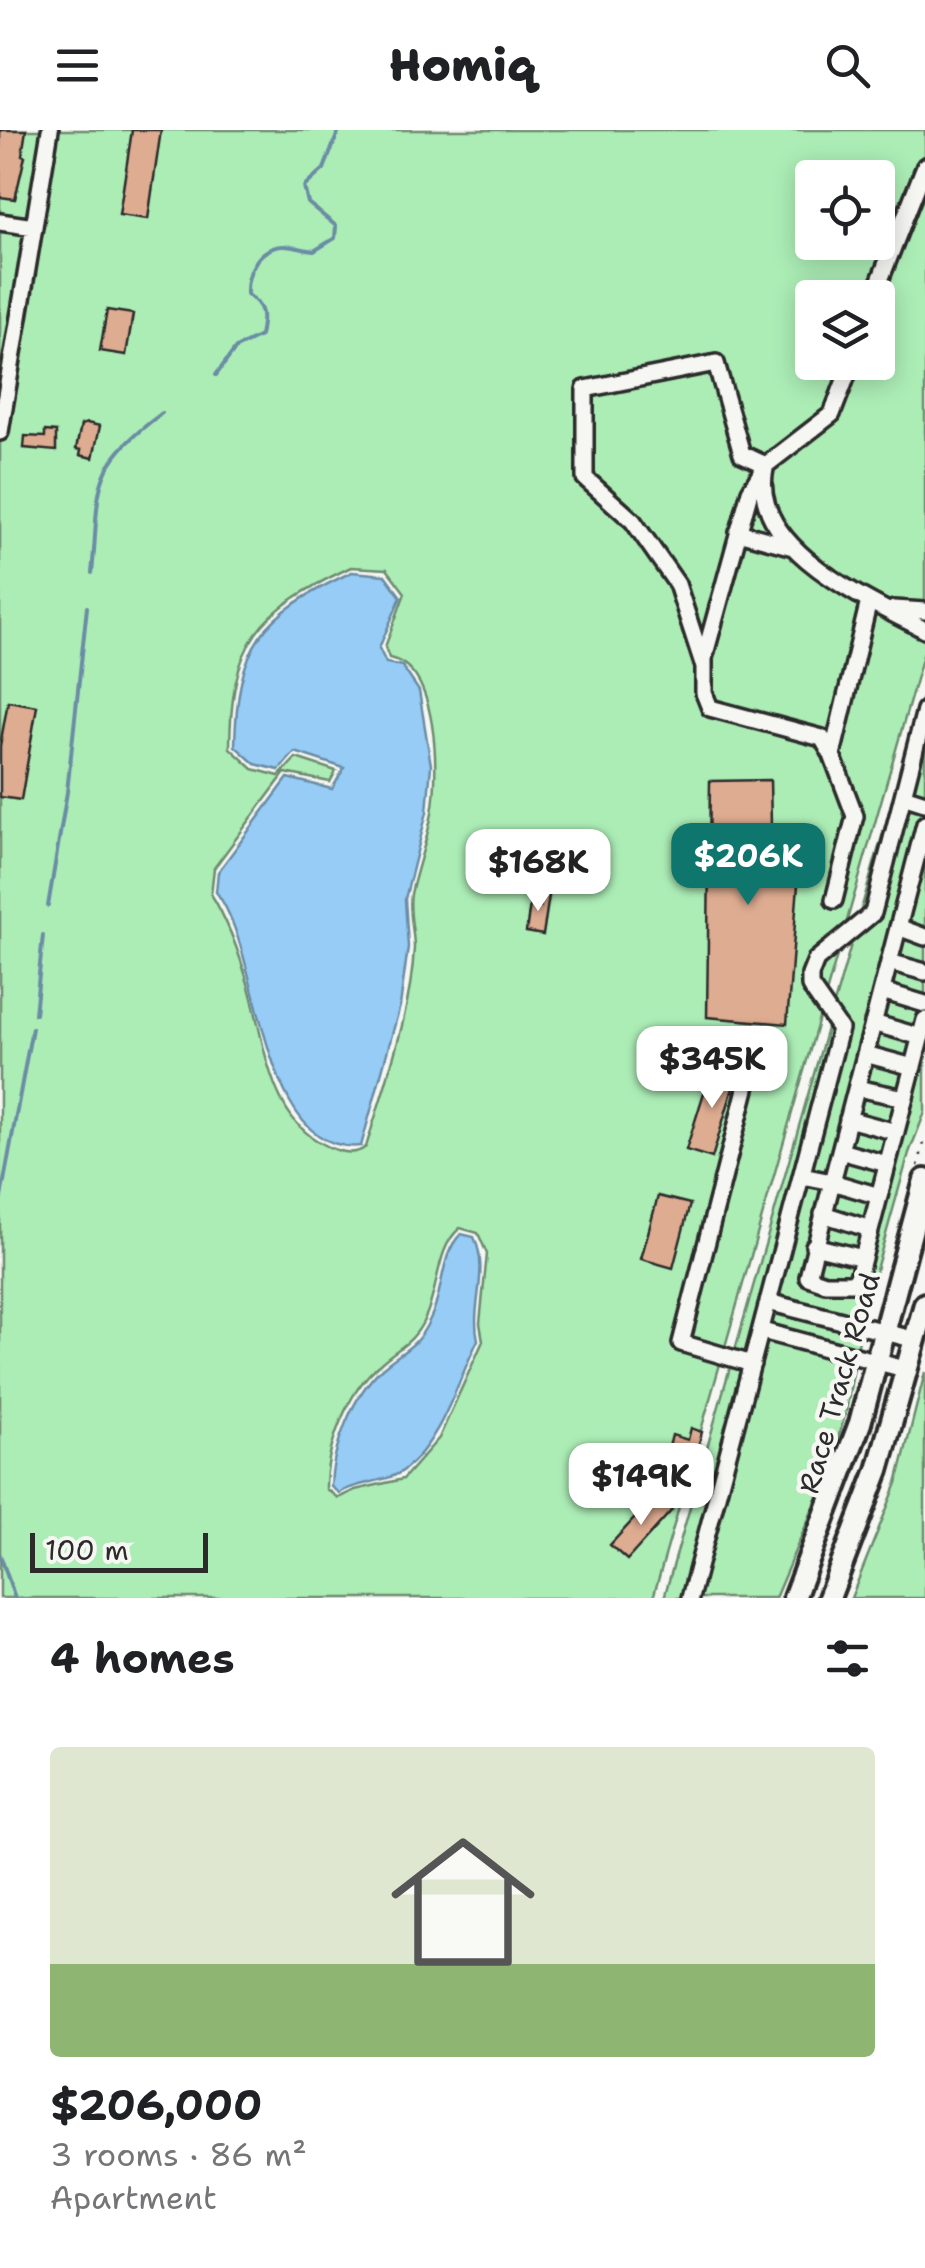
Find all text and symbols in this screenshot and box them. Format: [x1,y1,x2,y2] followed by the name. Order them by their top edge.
[389,35,536,95] text: Homiq
[50,38,105,93] icon: menu
[820,38,875,93] icon: search
[795,160,895,380] map controls
[795,160,895,260] button: locate
[795,280,895,380] button: layers
[678,823,818,908] pin: $206K
[468,829,608,914] pin: $168K
[693,834,803,877] text: $206K
[488,840,589,883] text: $168K
[642,1026,782,1111] pin: $345K
[658,1037,766,1080] text: $345K
[789,1268,889,1498] street label: Race Track Road
[571,1443,711,1528] pin: $149K
[591,1454,691,1497] text: $149K
[30,1528,208,1572] scale bar
[45,1531,129,1569] text: 100 m
[50,1630,235,1686] text: 4 homes
[820,1631,875,1686] icon: filters
[373,1812,553,1992] icon: home
[50,2077,262,2133] text: $206,000
[50,2133,307,2176] text: 3 rooms · 86 m²
[50,2176,217,2219] text: Apartment

